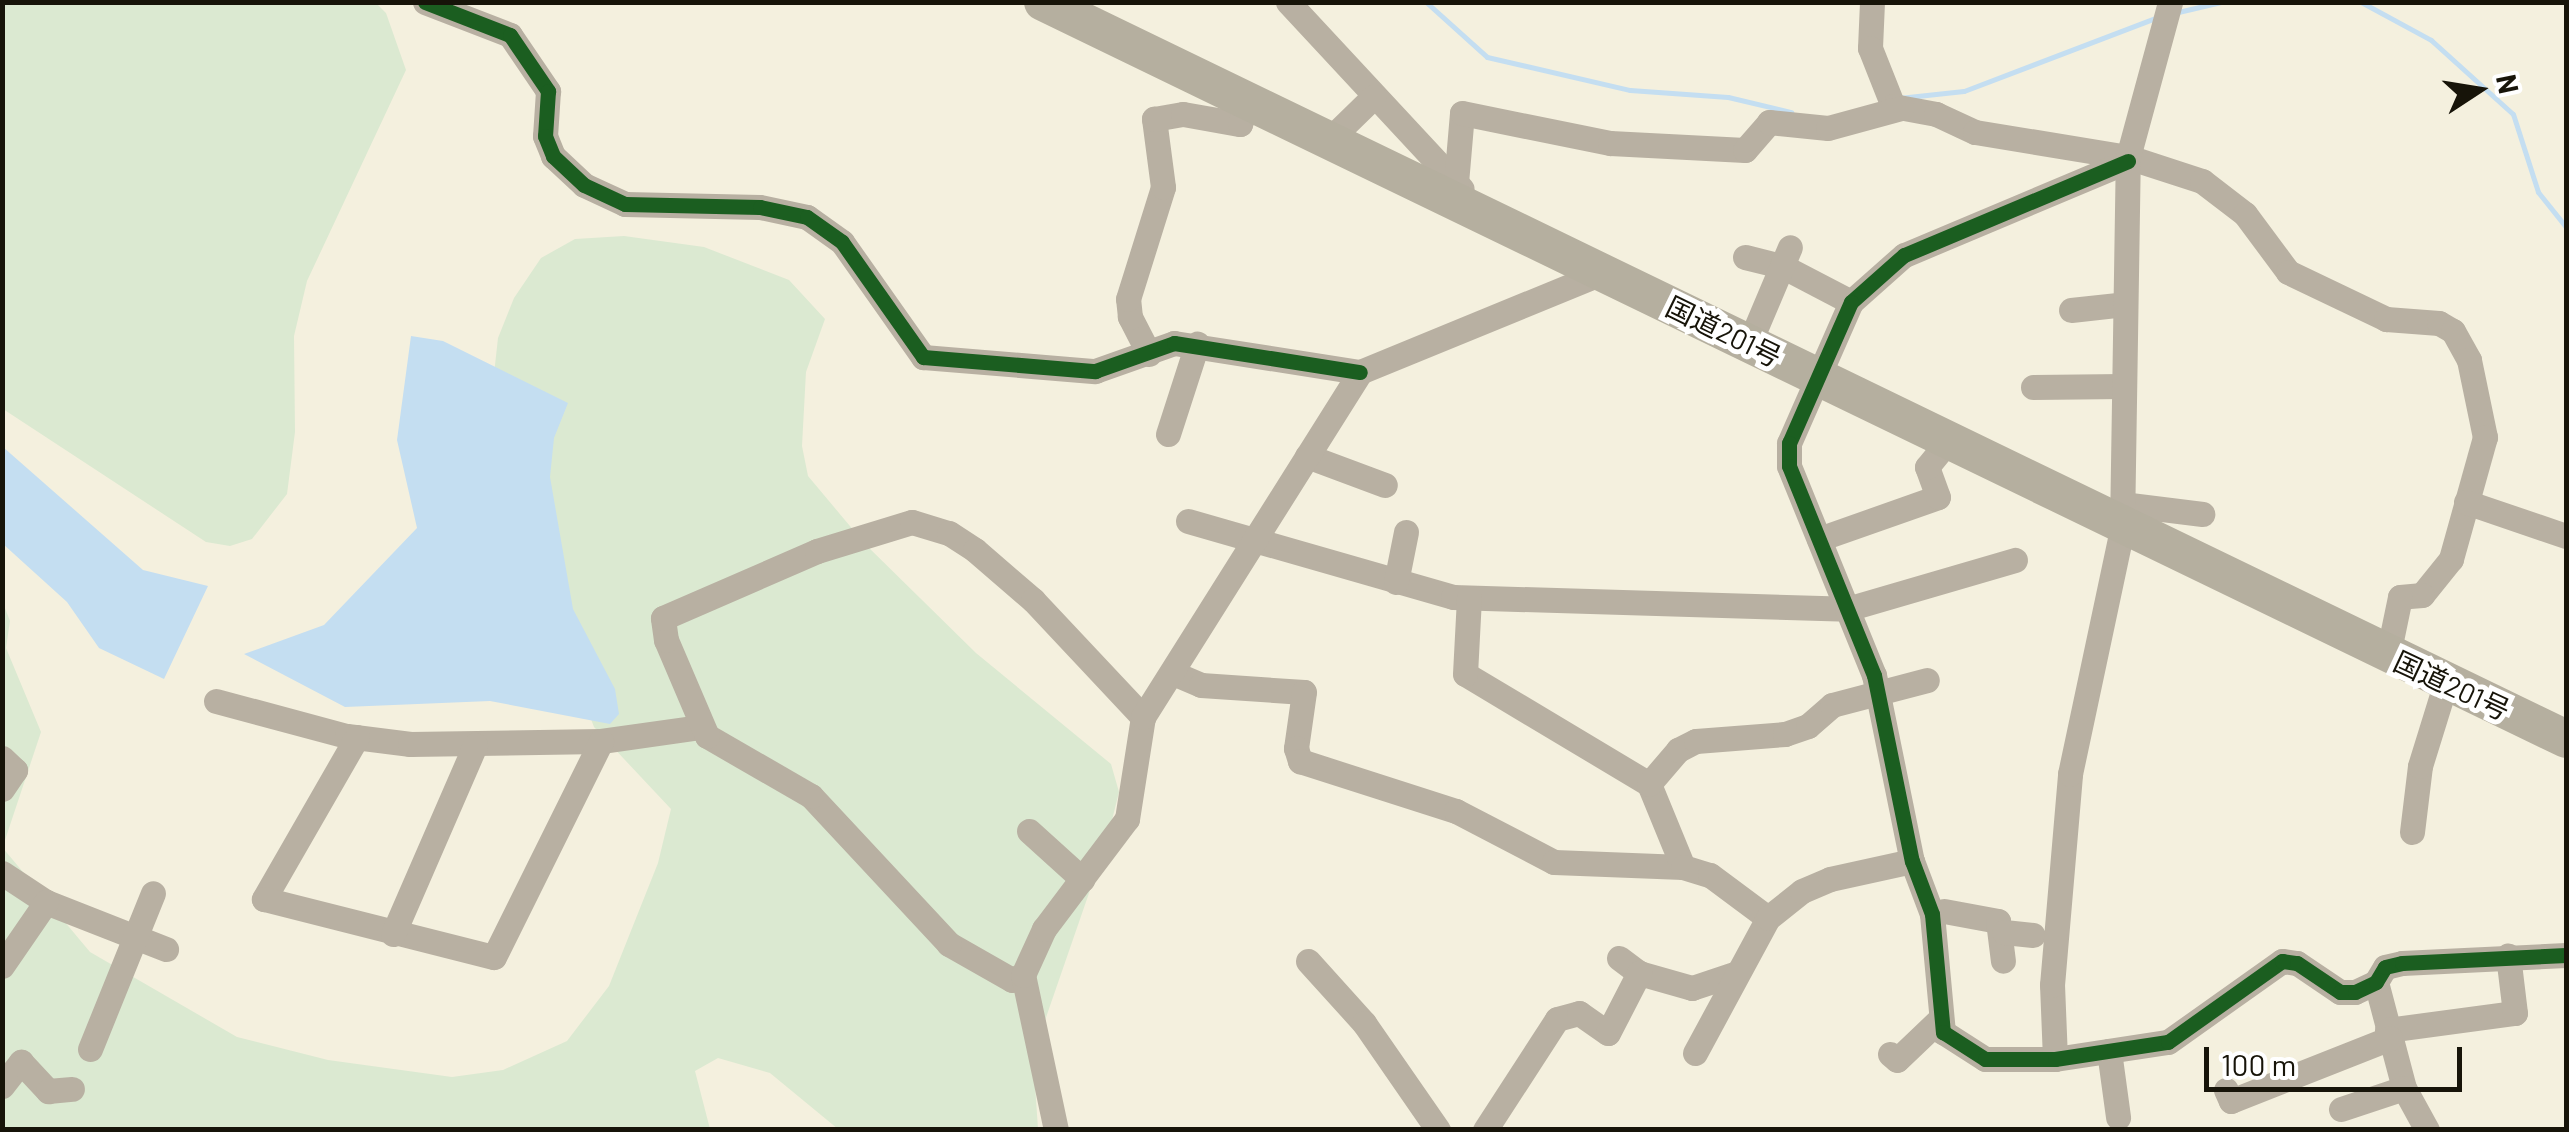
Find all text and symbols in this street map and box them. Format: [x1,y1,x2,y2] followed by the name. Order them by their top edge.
[2429,40,2529,140] north arrow
[2490,71,2527,96] text: N
[1661,289,1787,373] street label: 国道201号
[2389,644,2515,726] street label: 国道201号
[2209,1027,2466,1089] scale bar
[2221,1046,2296,1082] text: 100 m

